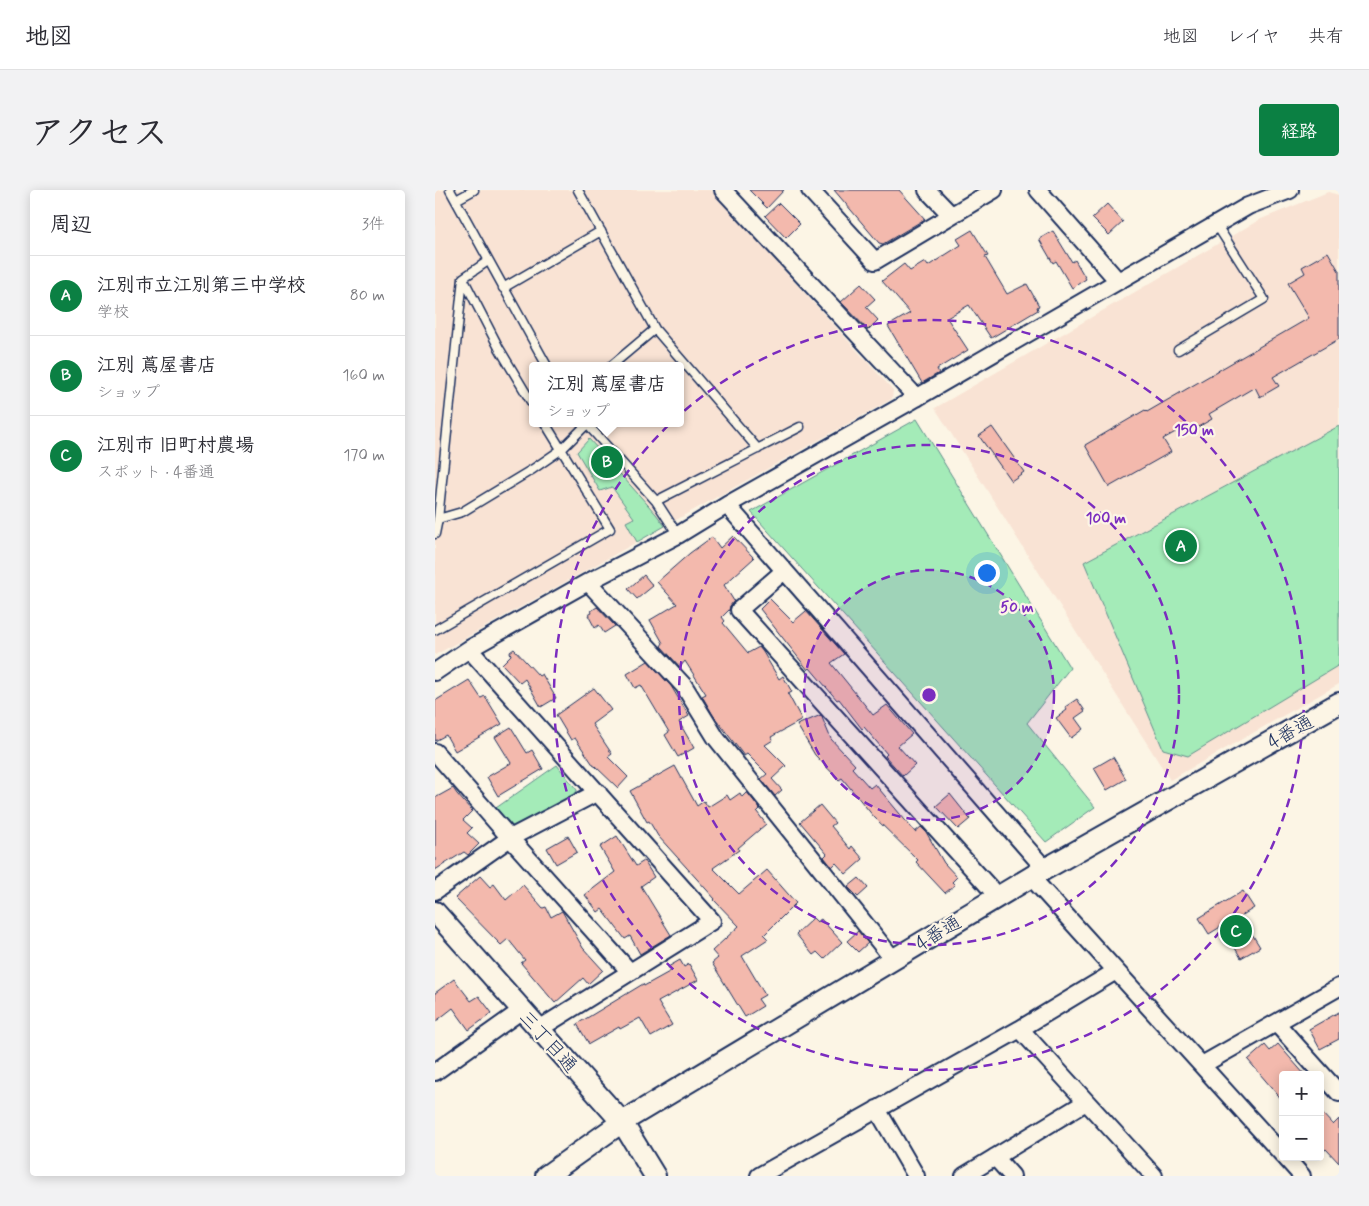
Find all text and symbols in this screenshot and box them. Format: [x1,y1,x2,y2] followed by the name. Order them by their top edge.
[25,22,73,53] text: 地図
[1163,25,1199,49] text: 地図
[1227,25,1280,49] text: レイヤ
[1308,25,1344,49] text: 共有
[1259,104,1339,156] button: 経路
[30,111,168,157] text: アクセス
[50,211,92,239] text: 周辺
[362,214,385,235] text: 3件
[97,273,306,298] text: 江別市立江別第三中学校
[61,285,71,306] text: A
[350,285,385,306] text: 80 m
[97,302,129,323] text: 学校
[97,353,216,378] text: 江別 蔦屋書店
[529,362,684,427] popup
[61,365,71,386] text: B
[342,365,385,386] text: 160 m
[547,372,666,397] text: 江別 蔦屋書店
[97,382,160,403] text: ショップ
[547,401,610,422] text: ショップ
[1174,421,1214,441] text: 150 m
[97,433,254,458] text: 江別市 旧町村農場
[591,443,623,481] pin: B
[60,445,72,466] text: C
[343,445,385,466] text: 170 m
[97,462,215,483] text: スポット · 4番通
[1086,509,1126,529] text: 100 m
[1165,527,1197,565] pin: A
[974,560,1000,586] your location
[1000,598,1034,618] text: 50 m
[920,686,938,704] centre of rings
[1263,709,1318,755] street label: 4番通
[911,910,966,957] street label: 4番通
[1220,912,1252,950] pin: C
[513,1005,583,1079] street label: 三丁目通
[1279,1071,1324,1161] map controls
[1279,1071,1324,1116] button: +
[1279,1116,1324,1161] button: −

